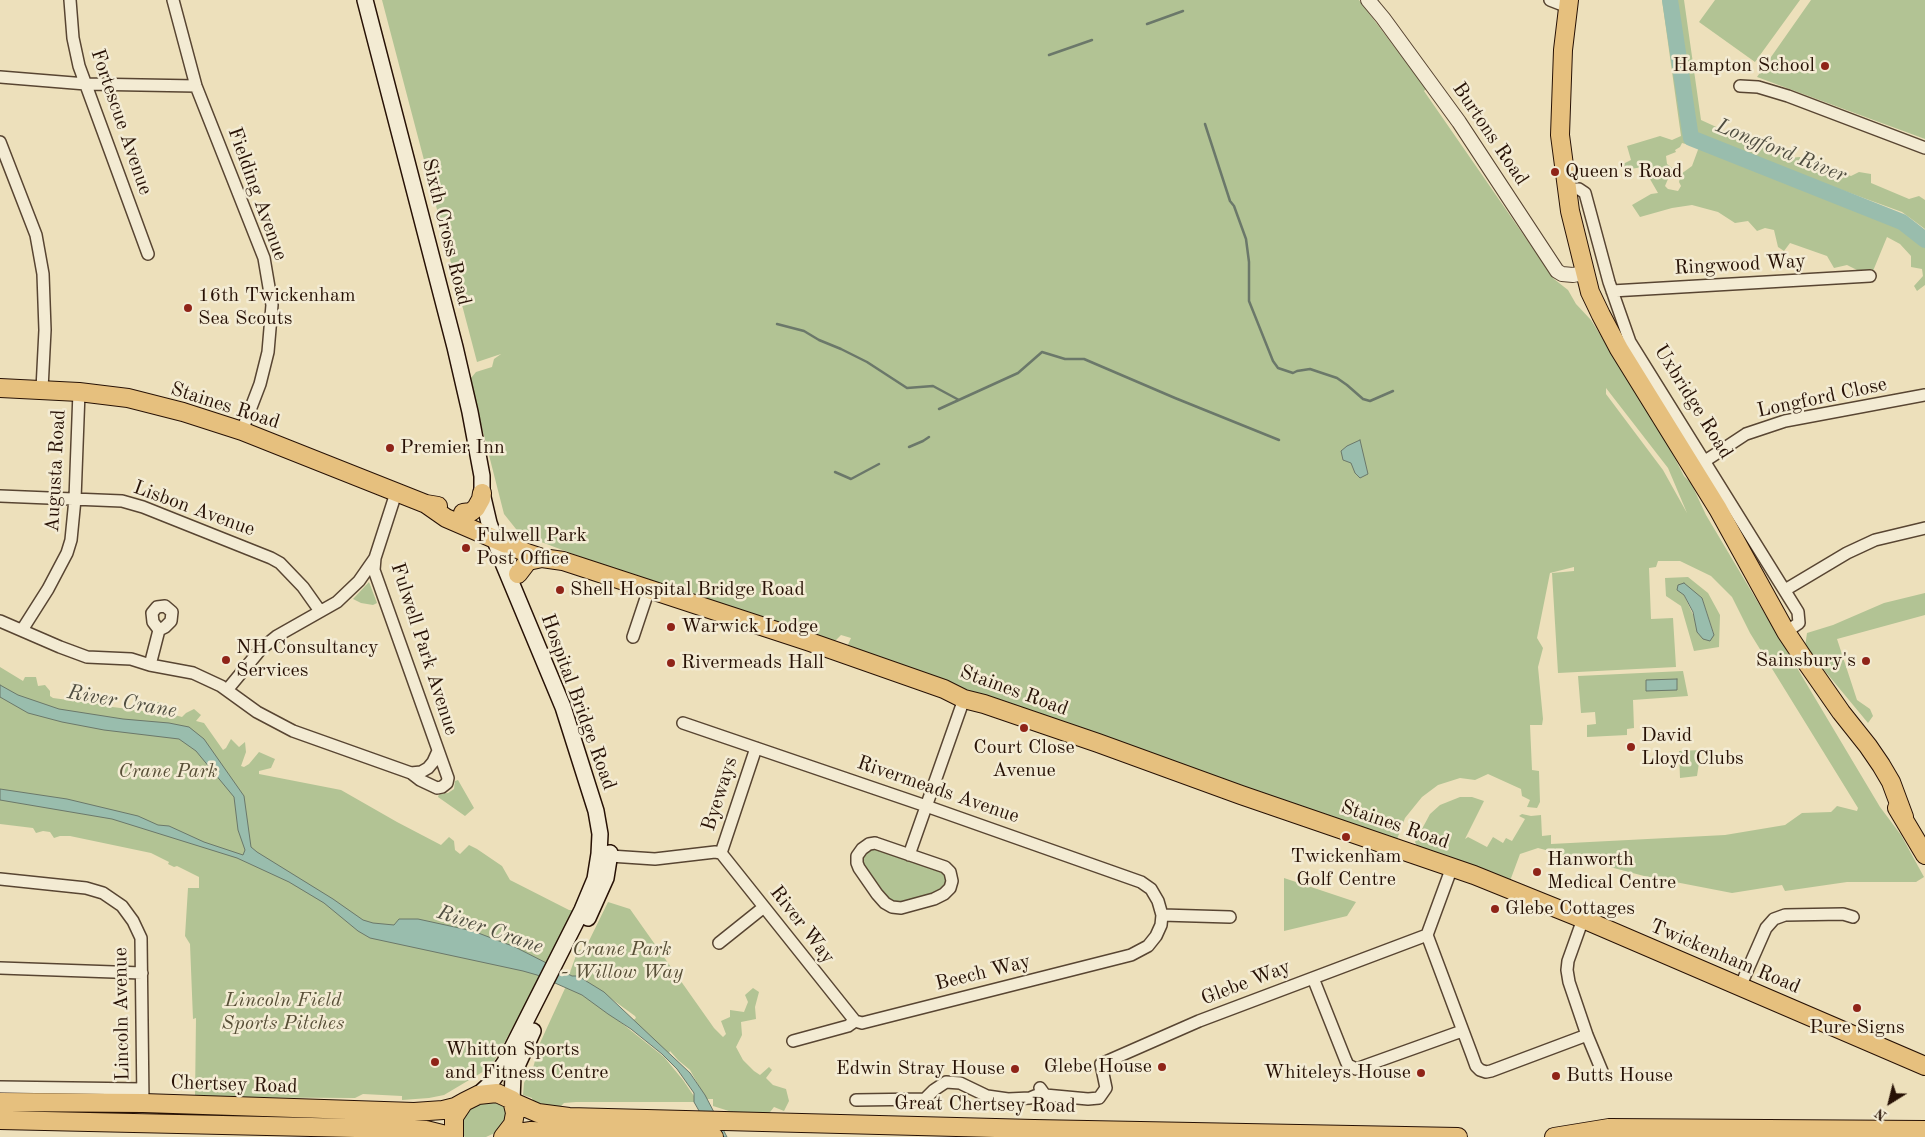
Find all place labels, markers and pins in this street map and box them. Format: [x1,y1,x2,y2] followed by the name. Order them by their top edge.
[1673,54,1815,78] place label: Hampton School
[1819,60,1831,72] marker: Hampton School
[1565,160,1683,184] place label: Queen's Road
[1549,166,1561,178] marker: Queen's Road
[198,284,356,331] place label: 16th Twickenham Sea Scouts
[182,302,194,314] marker: 16th Twickenham Sea Scouts
[400,436,505,460] place label: Premier Inn
[384,442,396,454] marker: Premier Inn
[476,524,587,571] place label: Fulwell Park Post Office
[460,542,472,554] marker: Fulwell Park Post Office
[570,578,805,602] place label: Shell Hospital Bridge Road
[554,584,566,596] marker: Shell Hospital Bridge Road
[681,615,818,639] place label: Warwick Lodge
[665,621,677,633] marker: Warwick Lodge
[236,636,379,683] place label: NH Consultancy Services
[1756,649,1856,673] place label: Sainsbury's
[681,651,824,675] place label: Rivermeads Hall
[220,654,232,666] marker: NH Consultancy Services
[1860,655,1872,667] marker: Sainsbury's
[665,657,677,669] marker: Rivermeads Hall
[1018,722,1030,734] marker: Court Close Avenue
[1641,724,1744,771] place label: David Lloyd Clubs
[973,736,1075,783] place label: Court Close Avenue
[1625,741,1637,753] marker: David Lloyd Clubs
[1340,831,1352,843] marker: Twickenham Golf Centre
[1291,845,1401,892] place label: Twickenham Golf Centre
[1547,848,1676,895] place label: Hanworth Medical Centre
[1531,866,1543,878] marker: Hanworth Medical Centre
[1505,897,1635,921] place label: Glebe Cottages
[1489,903,1501,915] marker: Glebe Cottages
[1851,1002,1863,1014] marker: Pure Signs
[1809,1016,1905,1040] place label: Pure Signs
[445,1038,608,1085] place label: Whitton Sports and Fitness Centre
[1044,1055,1152,1079] place label: Glebe House
[429,1056,441,1068] marker: Whitton Sports and Fitness Centre
[836,1057,1005,1081] place label: Edwin Stray House
[1156,1061,1168,1073] marker: Glebe House
[1263,1061,1411,1085] place label: Whiteleys House
[1009,1063,1021,1075] marker: Edwin Stray House
[1566,1064,1673,1088] place label: Butts House
[1415,1067,1427,1079] marker: Whiteleys House
[1550,1070,1562,1082] marker: Butts House

